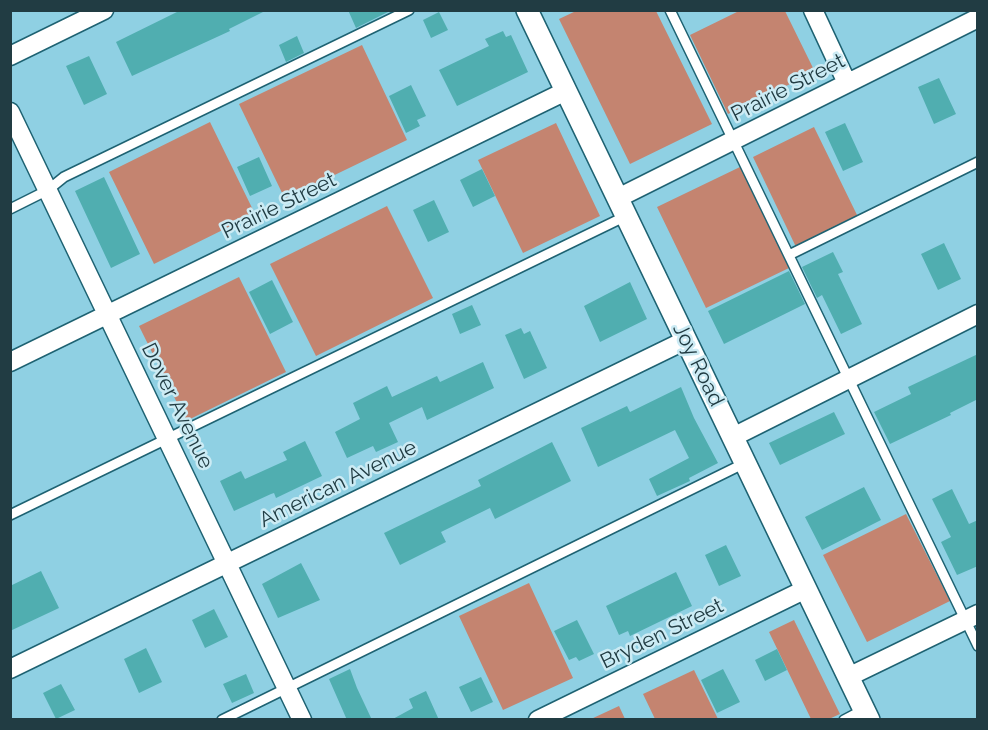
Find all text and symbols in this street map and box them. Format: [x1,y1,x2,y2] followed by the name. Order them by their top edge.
[727,49,849,127] street label: Prairie Street
[218,167,340,245] street label: Prairie Street
[667,319,729,411] street label: Joy Road
[136,339,218,473] street label: Dover Avenue
[255,435,421,533] street label: American Avenue
[596,593,728,675] street label: Bryden Street

